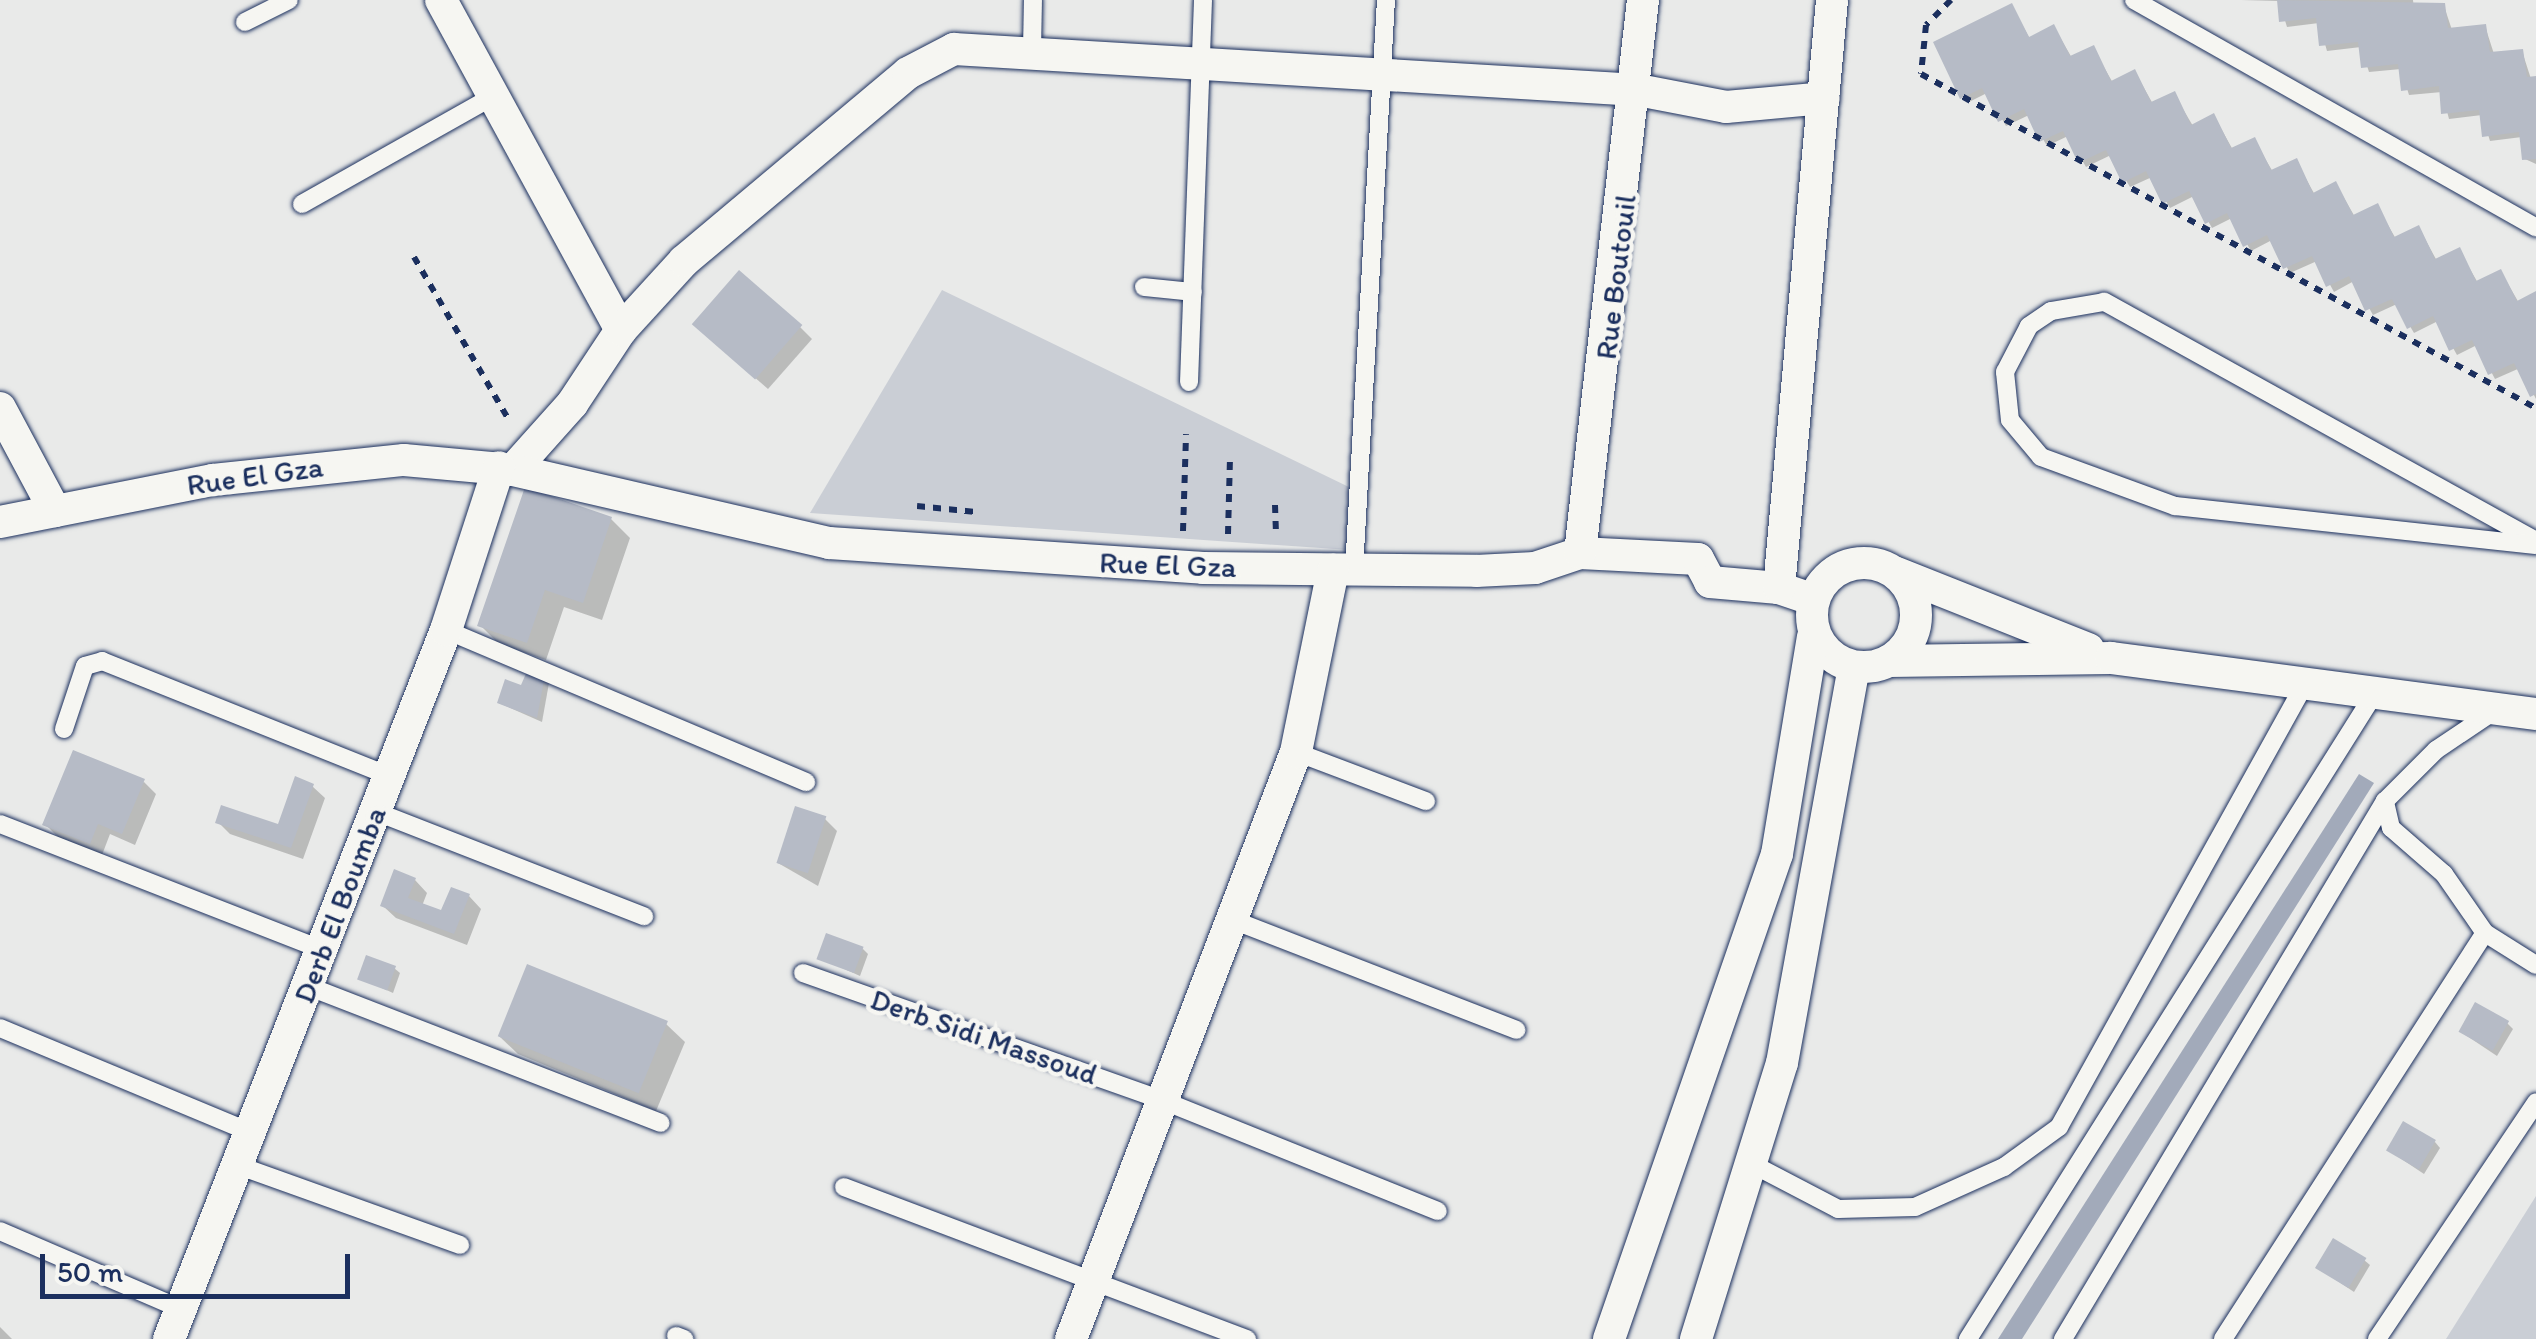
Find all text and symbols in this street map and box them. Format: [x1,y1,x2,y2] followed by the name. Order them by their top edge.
[1588,192,1644,362] street label: Rue Boutouil
[184,449,326,503] street label: Rue El Gza
[1099,545,1237,585] street label: Rue El Gza
[286,802,394,1008] street label: Derb El Boumba
[866,981,1102,1093] street label: Derb Sidi Massoud
[45,1234,355,1296] scale bar
[57,1253,123,1290] text: 50 m

